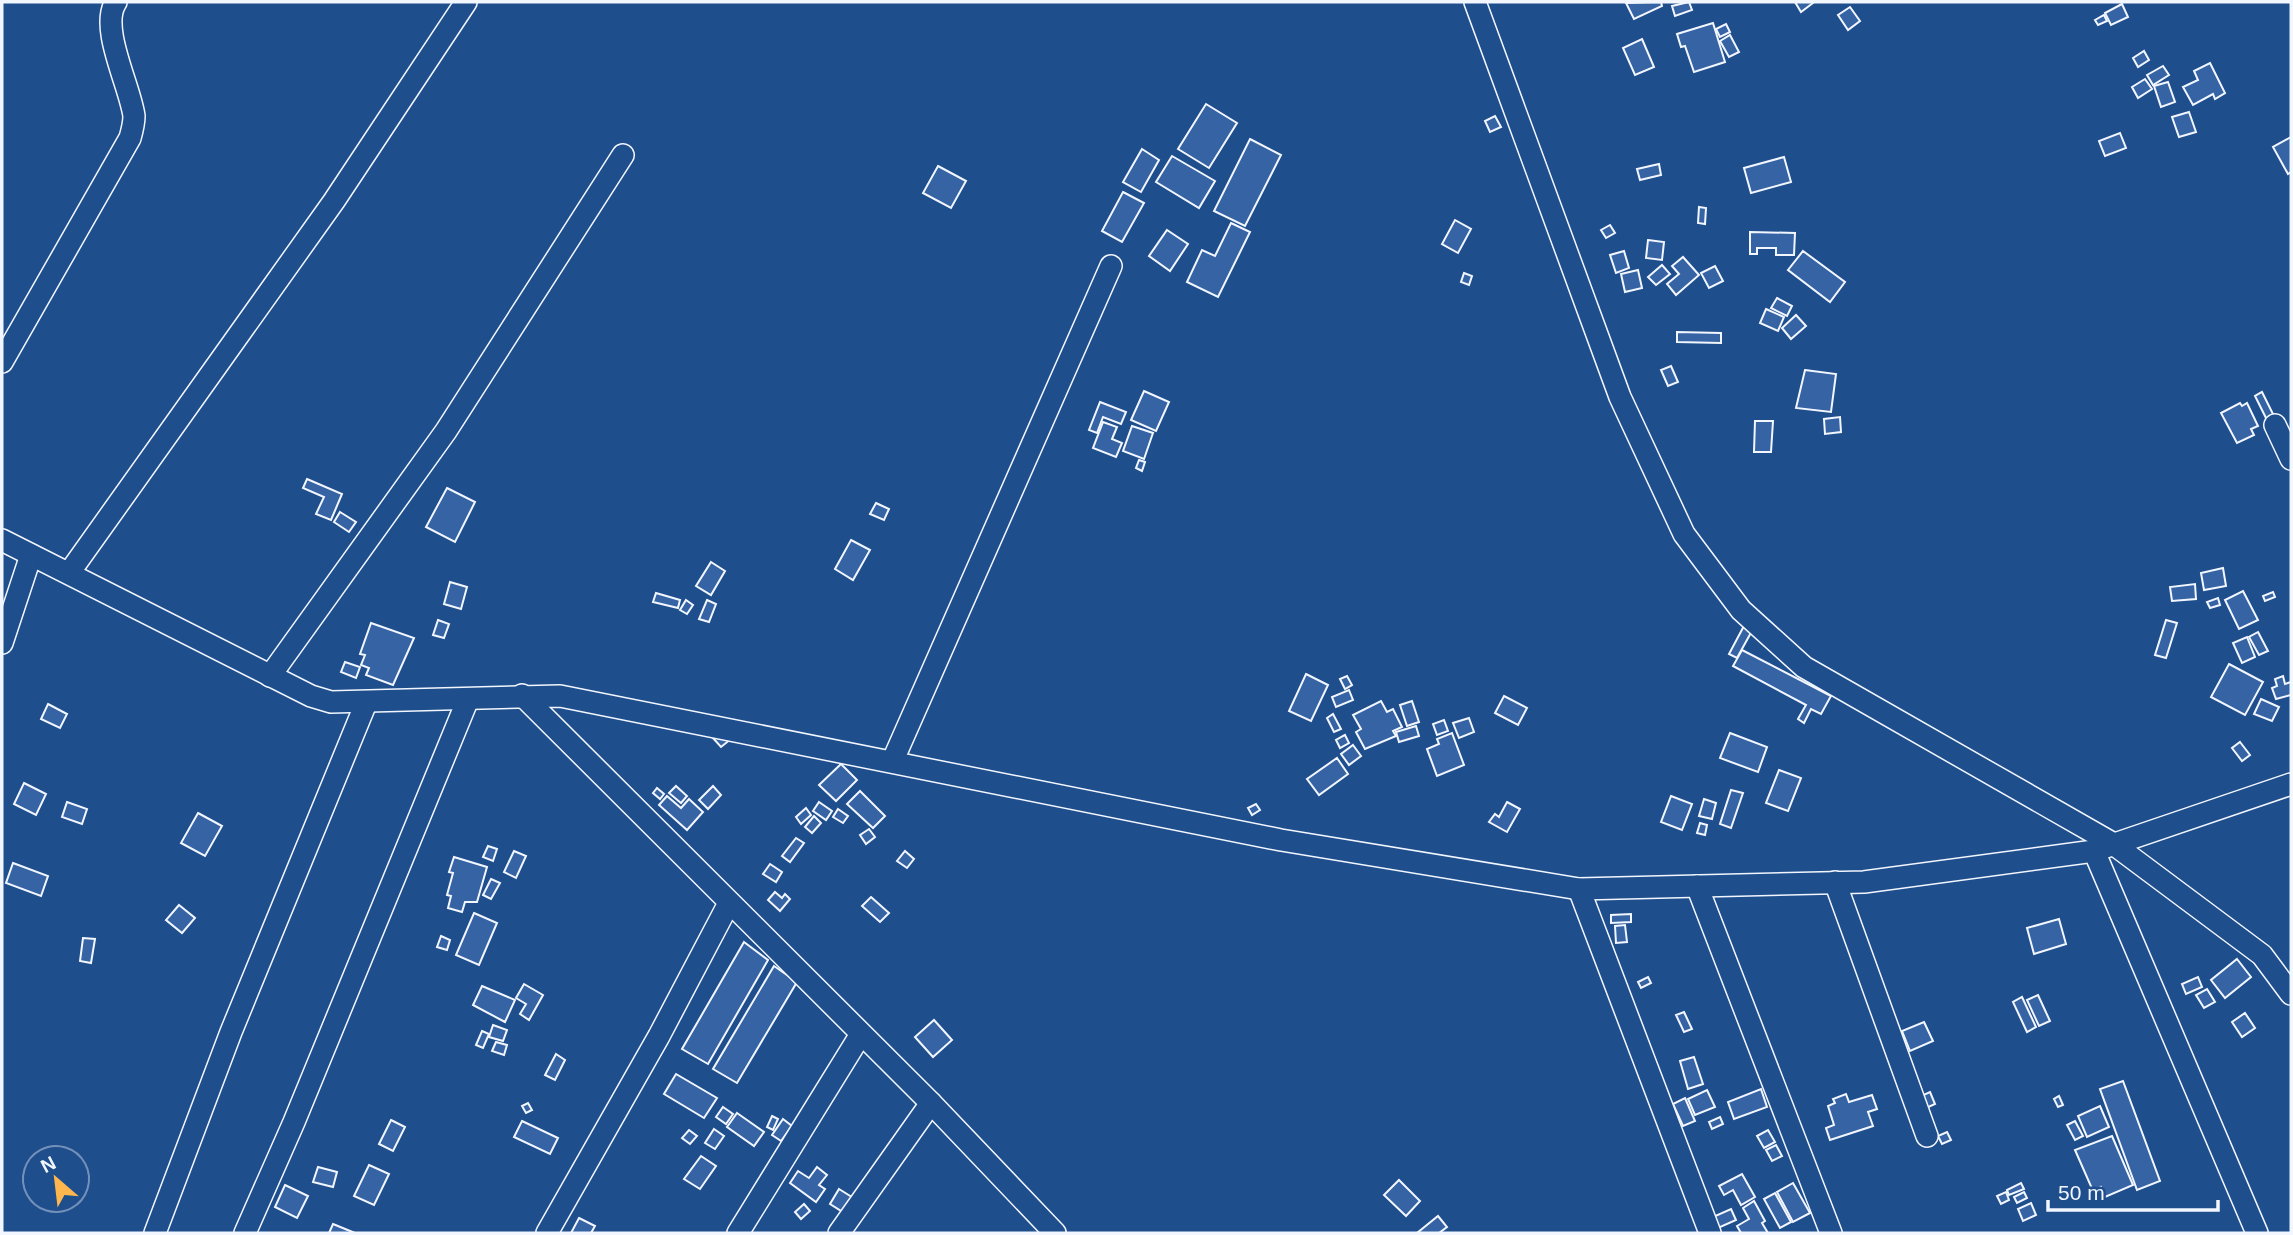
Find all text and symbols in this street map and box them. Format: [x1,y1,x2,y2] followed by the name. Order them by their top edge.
[21,1144,91,1214] north arrow
[37,1152,59,1177] text: N
[2048,1168,2218,1212] scale bar
[2058,1181,2105,1204] text: 50 m

